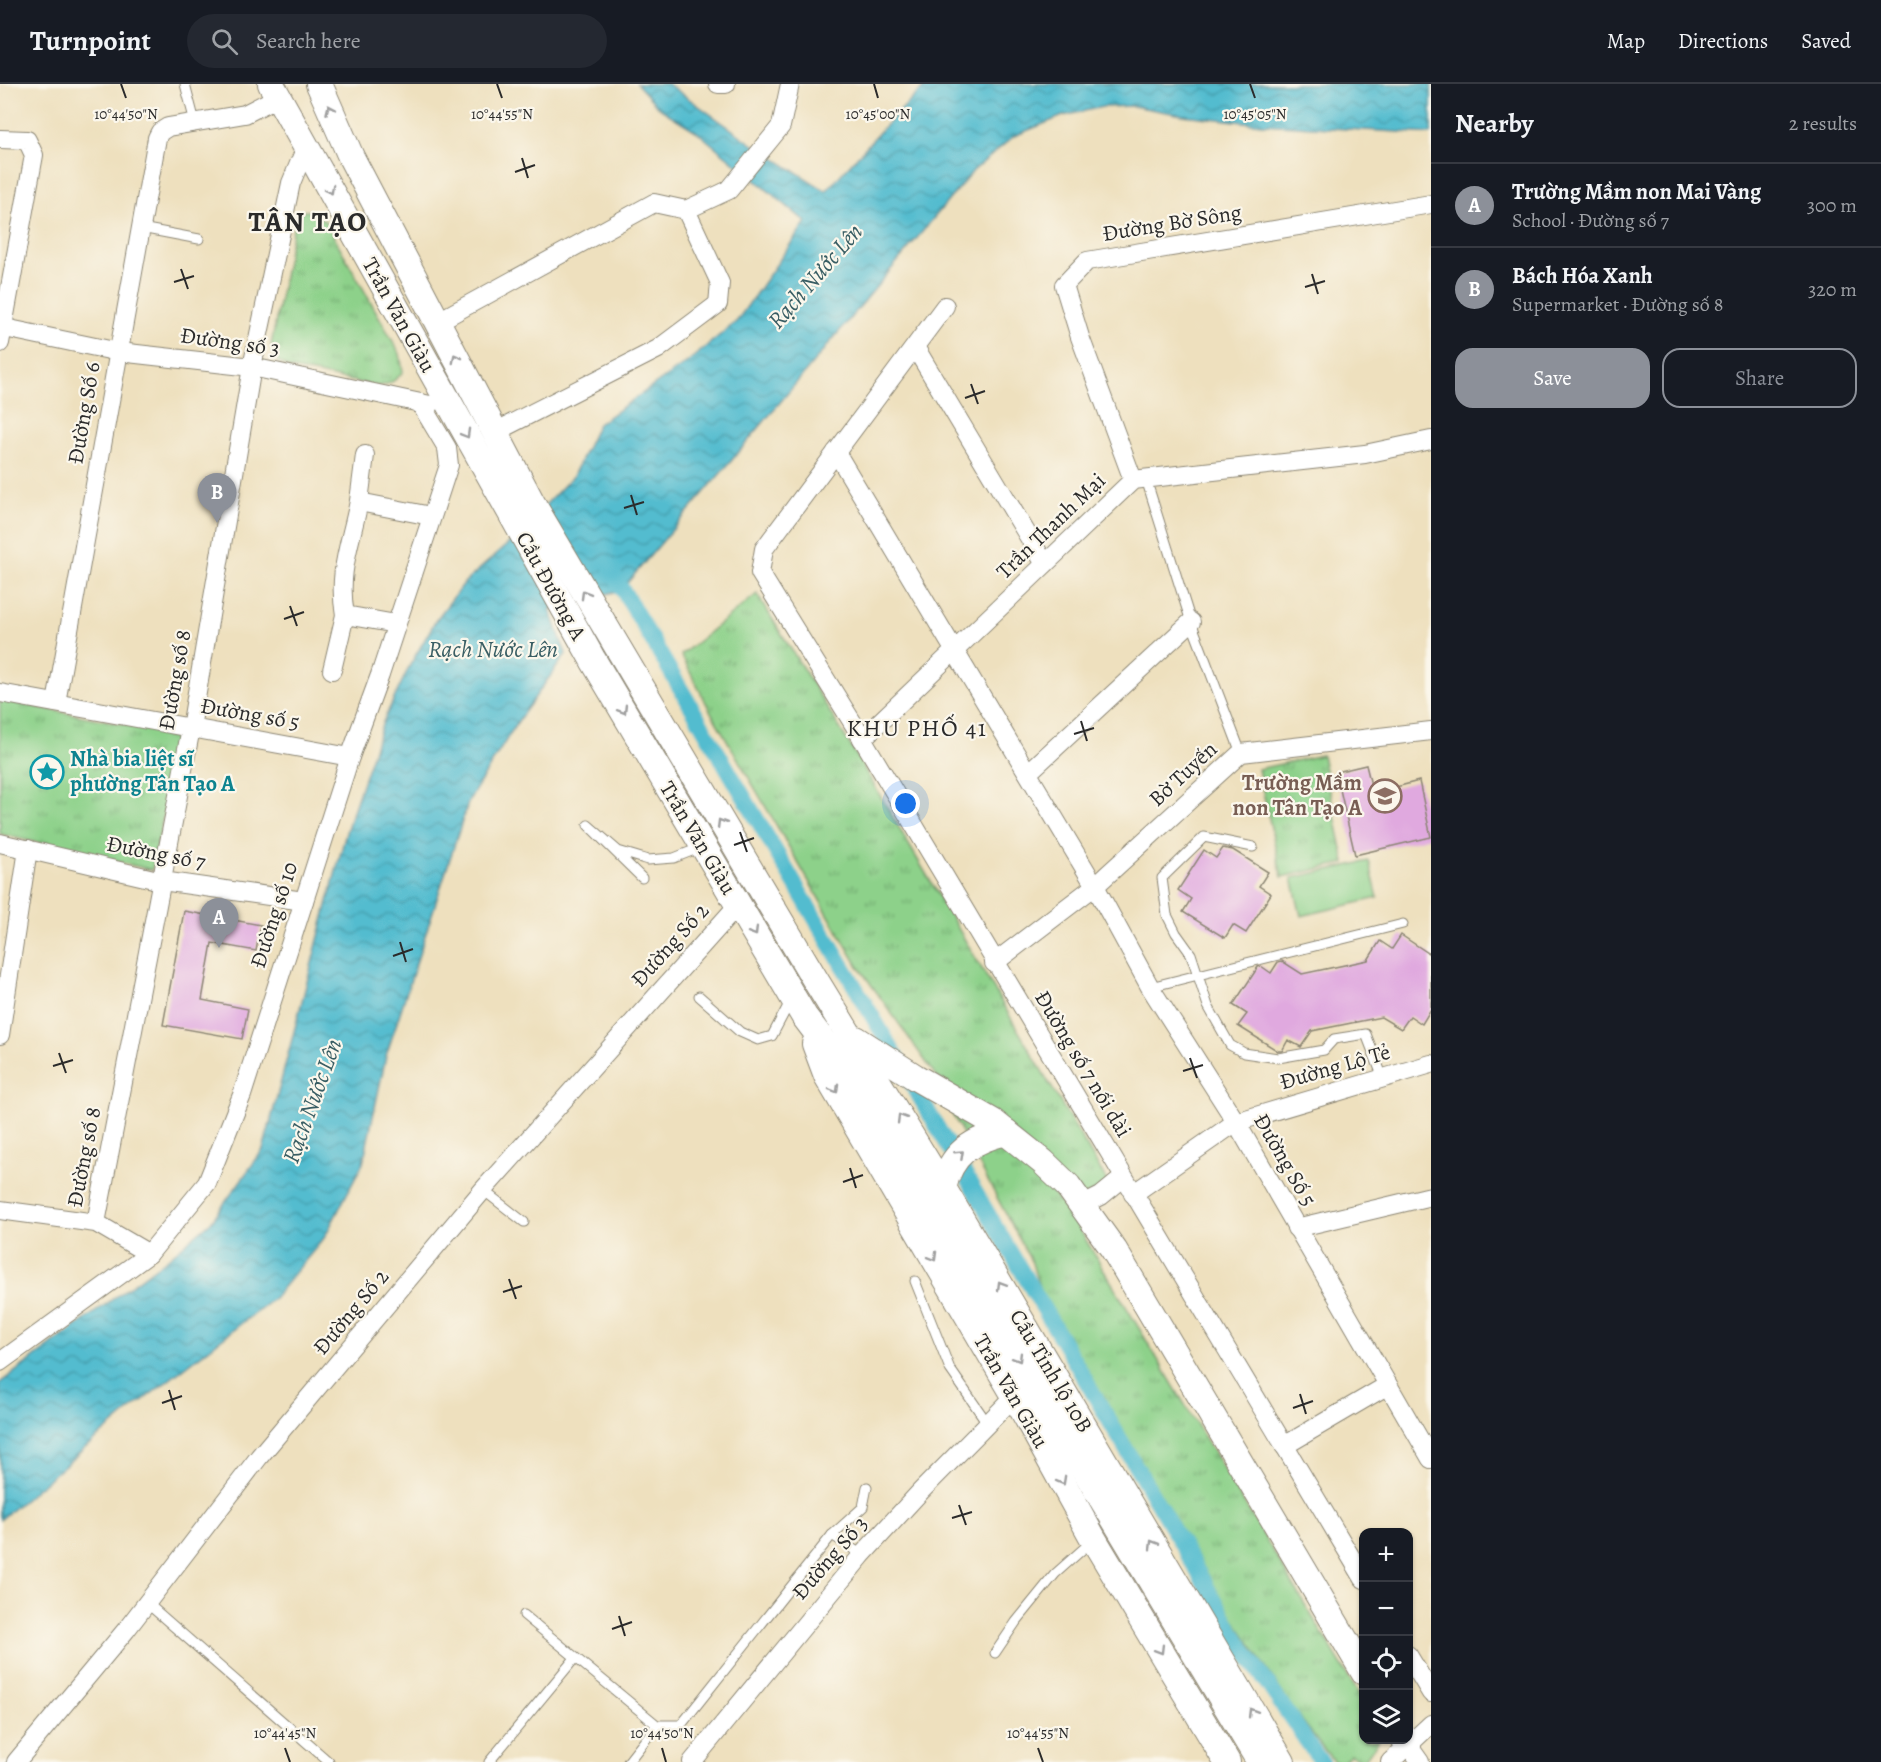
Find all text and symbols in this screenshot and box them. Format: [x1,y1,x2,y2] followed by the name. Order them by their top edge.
[187,14,607,68] search box
[30,22,151,60] text: Turnpoint
[208,25,241,58] icon: search
[256,26,361,56] text: Search here
[1607,27,1645,55] text: Map
[1678,27,1768,55] text: Directions
[1801,27,1851,55] text: Saved
[94,104,158,124] text: 10°44'50"N
[471,104,533,124] text: 10°44'55"N
[846,104,911,124] text: 10°45'00"N
[1223,104,1287,124] text: 10°45'05"N
[325,105,337,116] one-way arrow
[1455,106,1534,141] text: Nearby
[1789,110,1857,137] text: 2 results
[1512,177,1761,207] text: Trường Mầm non Mai Vàng
[323,184,334,195] one-way arrow
[1468,192,1481,219] text: A
[1807,192,1857,219] text: 300 m
[1100,197,1244,249] street label: Đường Bờ Sông
[248,203,368,241] district label: TÂN TẠO
[1512,207,1669,234] text: School · Đường số 7
[760,216,870,336] water label: Rạch Nước Lên
[355,252,443,378] street label: Trần Văn Giàu
[1512,261,1653,291] text: Bách Hóa Xanh
[1468,276,1481,303] text: B
[1808,276,1857,303] text: 320 m
[1512,291,1723,318] text: Supermarket · Đường số 8
[178,320,282,364] street label: Đường số 3
[1455,348,1650,408] button: Save
[1662,348,1857,408] button: Share
[452,353,464,364] one-way arrow
[60,360,108,466] street label: Đường Số 6
[459,428,470,438] one-way arrow
[990,466,1112,586] street label: Trần Thanh Mại
[198,474,236,523] pin: B
[509,526,594,647] street label: Cầu Đường A
[581,590,592,600] one-way arrow
[151,627,199,733] street label: Đường số 8
[428,633,558,665] water label: Rạch Nước Lên
[198,691,302,737] street label: Đường số 5
[615,704,627,714] one-way arrow
[846,712,988,744] district label: KHU PHỐ 41
[1142,735,1224,813] street label: Bờ Tuyến
[70,744,235,799] place label: Nhà bia liệt sĩ phường Tân Tạo A
[29,754,65,790] place icon: Nhà bia liệt sĩ phường Tân Tạo A
[1233,768,1362,823] place label: Trường Mầm non Tân Tạo A
[652,776,744,900] street label: Trần Văn Giàu
[1367,778,1403,814] school or university icon: Trường Mầm non Tân Tạo A
[891,789,920,818] your location
[717,819,729,829] one-way arrow
[104,829,209,877] street label: Đường số 7
[243,858,305,972] street label: Đường số 10
[624,896,716,994] street label: Đường Số 2
[200,898,238,948] pin: A
[747,926,759,936] one-way arrow
[1027,985,1139,1143] street label: Đường số 7 nối dài
[275,1034,349,1168] water label: Rạch Nước Lên
[1276,1037,1394,1097] street label: Đường Lộ Tẻ
[827,1083,839,1093] one-way arrow
[60,1104,108,1210] street label: Đường số 8
[1246,1108,1324,1212] street label: Đường Số 5
[896,1114,908,1124] one-way arrow
[953,1151,964,1162] one-way arrow
[926,1251,938,1261] one-way arrow
[306,1263,396,1361] street label: Đường Số 2
[996,1281,1008,1291] one-way arrow
[1002,1304,1100,1438] street label: Cầu Tỉnh lộ 10B
[966,1328,1056,1454] street label: Trần Văn Giàu
[1010,1352,1022,1362] one-way arrow
[1055,1475,1066,1485] one-way arrow
[785,1510,875,1606] street label: Đường Số 3
[1359,1528,1413,1744] map controls
[1359,1528,1413,1582] button: +
[1149,1540,1160,1550] one-way arrow
[1359,1582,1413,1636] button: −
[1359,1636,1413,1690] button: locate
[1152,1644,1164,1654] one-way arrow
[1359,1690,1413,1744] button: layers
[1248,1708,1260,1718] one-way arrow
[254,1723,316,1743] text: 10°44'45"N
[630,1723,694,1743] text: 10°44'50"N
[1007,1723,1069,1743] text: 10°44'55"N

